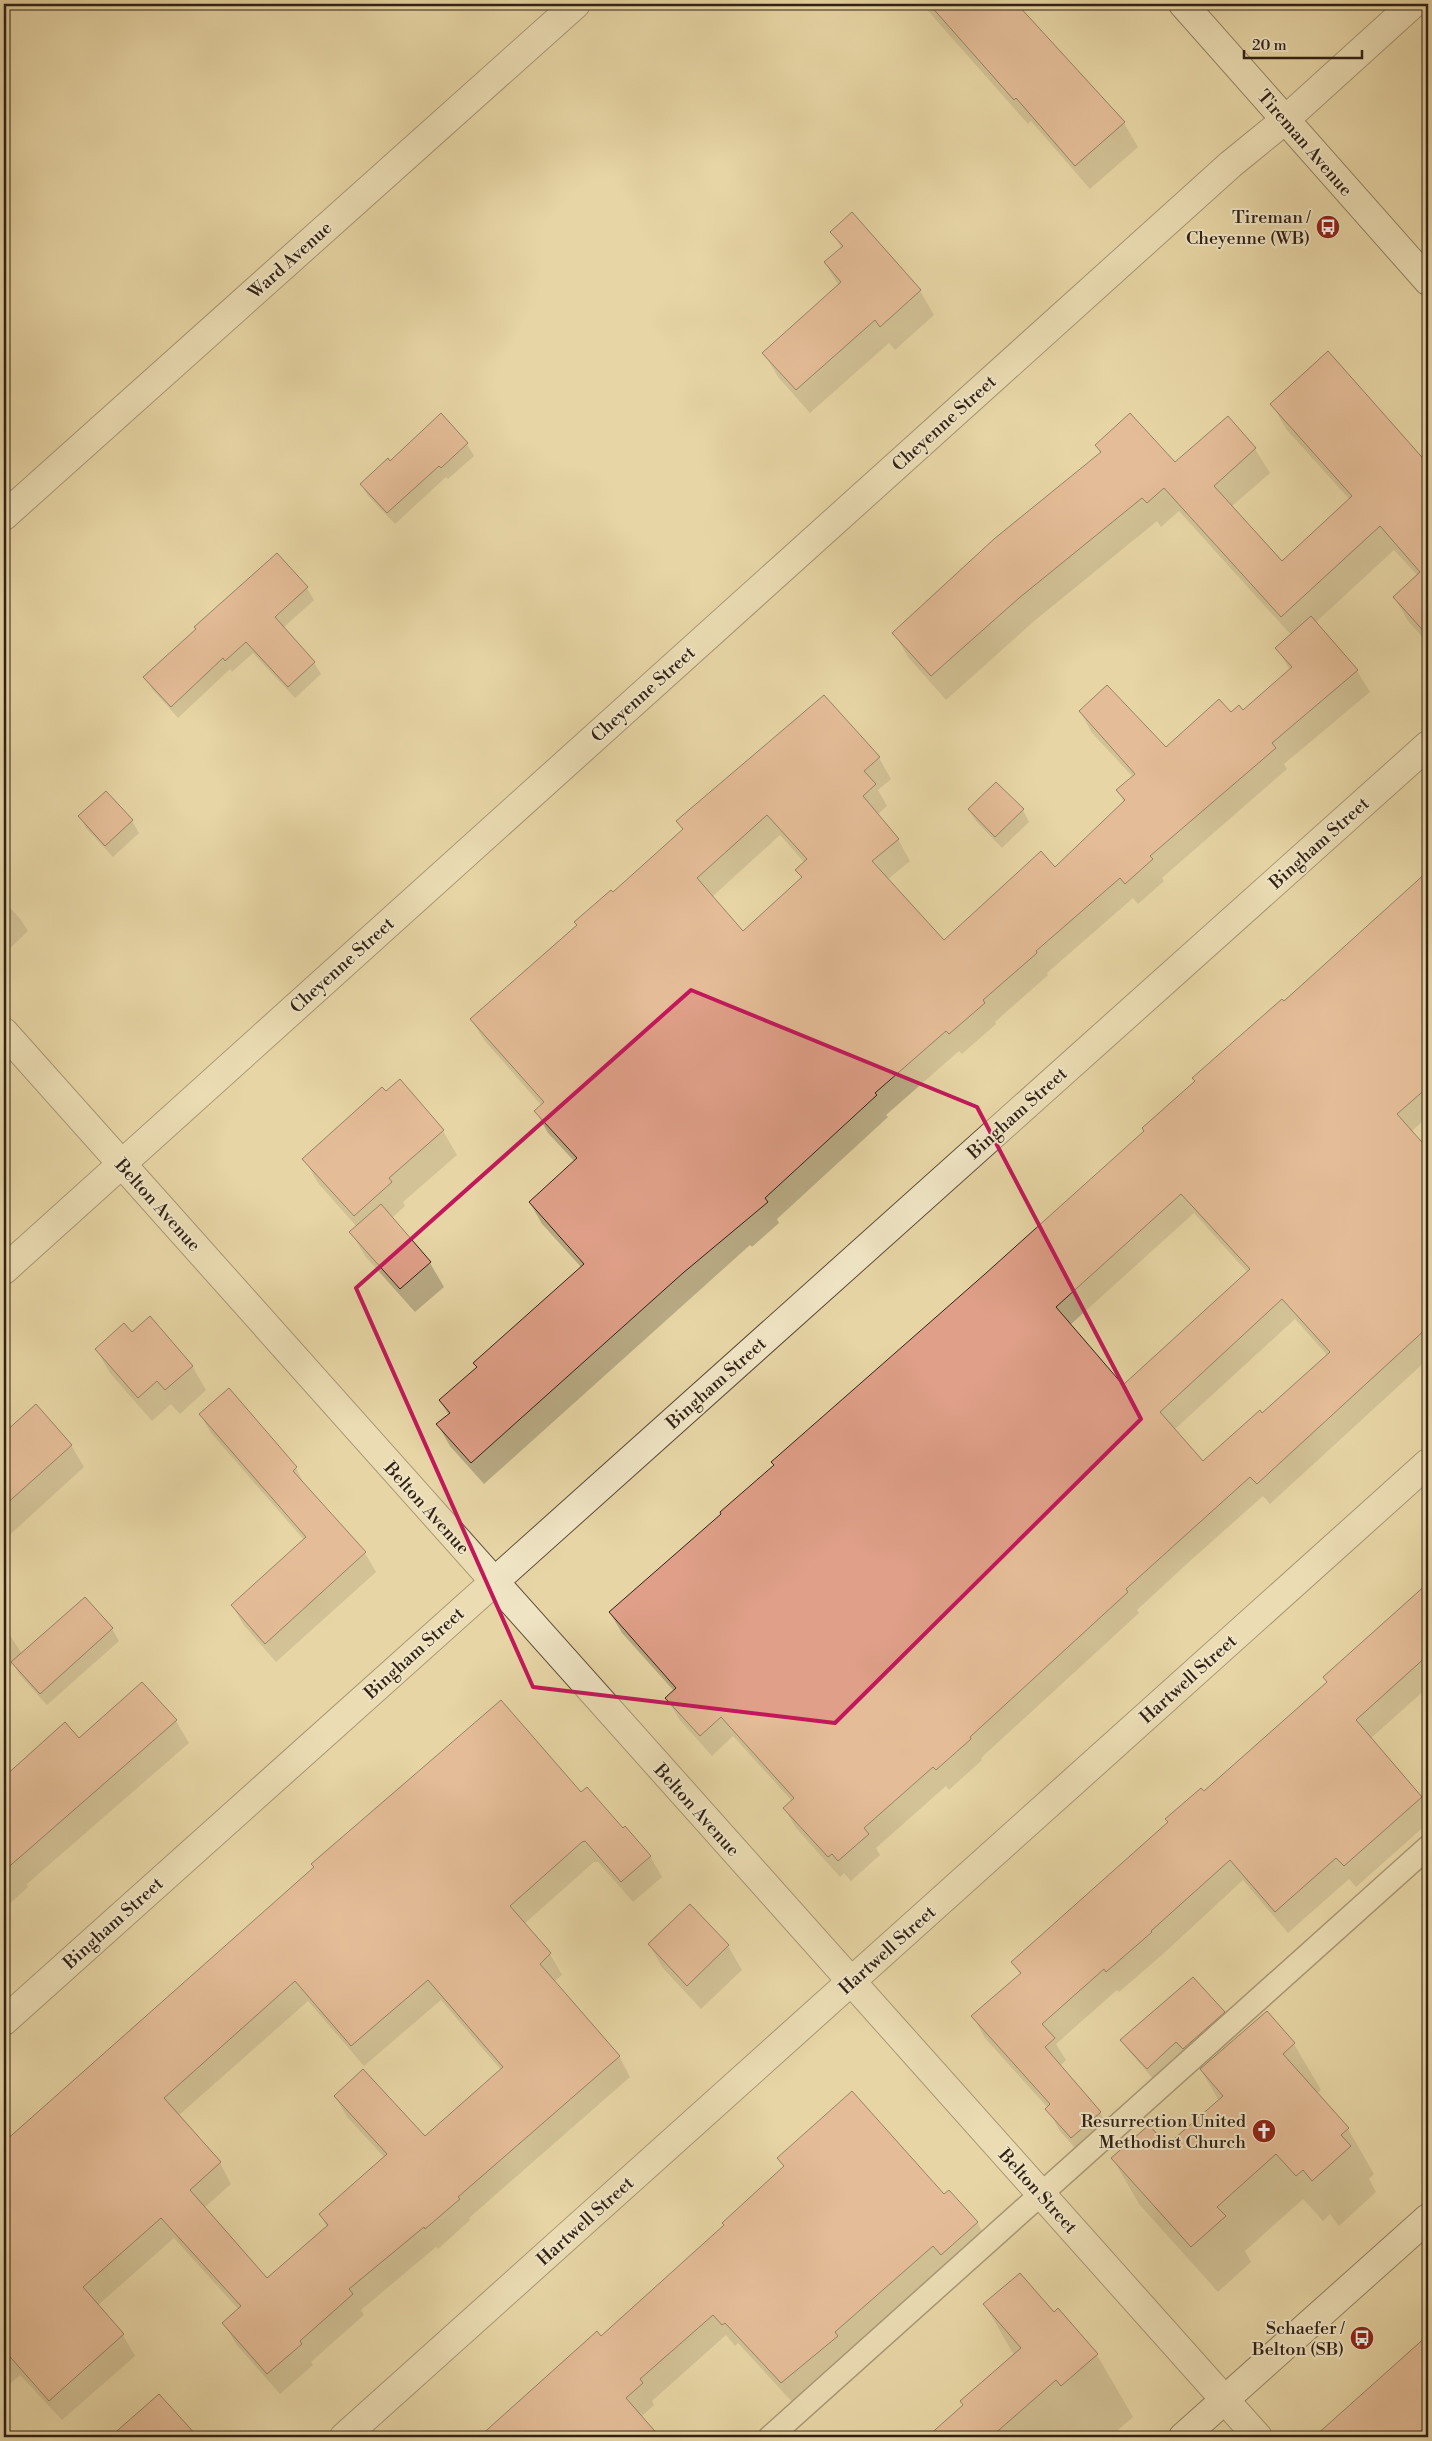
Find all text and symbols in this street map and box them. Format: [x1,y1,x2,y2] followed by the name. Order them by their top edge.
[1244,28,1362,60] scale bar
[1252,36,1287,55] text: 20 m
[1252,85,1357,201] street label: Tireman Avenue
[1186,206,1312,250] place label: Tireman / Cheyenne (WB)
[1315,214,1341,240] bus stop icon: Tireman / Cheyenne (WB)
[243,217,337,305] street label: Ward Avenue
[887,370,1002,476] street label: Cheyenne Street
[586,641,701,747] street label: Cheyenne Street
[1264,792,1375,895] street label: Bingham Street
[285,912,400,1018] street label: Cheyenne Street
[962,1062,1073,1165] street label: Bingham Street
[109,1153,205,1257] street label: Belton Avenue
[661,1332,772,1435] street label: Bingham Street
[378,1456,474,1560] street label: Belton Avenue
[359,1602,470,1705] street label: Bingham Street
[1135,1629,1242,1729] street label: Hartwell Street
[648,1758,744,1862] street label: Belton Avenue
[58,1872,169,1975] street label: Bingham Street
[834,1900,941,2000] street label: Hartwell Street
[1081,2110,1247,2154] place label: Resurrection United Methodist Church
[1251,2118,1277,2144] church icon: Resurrection United Methodist Church
[993,2143,1082,2239] street label: Belton Street
[532,2171,639,2271] street label: Hartwell Street
[1251,2317,1346,2361] place label: Schaefer / Belton (SB)
[1349,2325,1375,2351] bus stop icon: Schaefer / Belton (SB)

